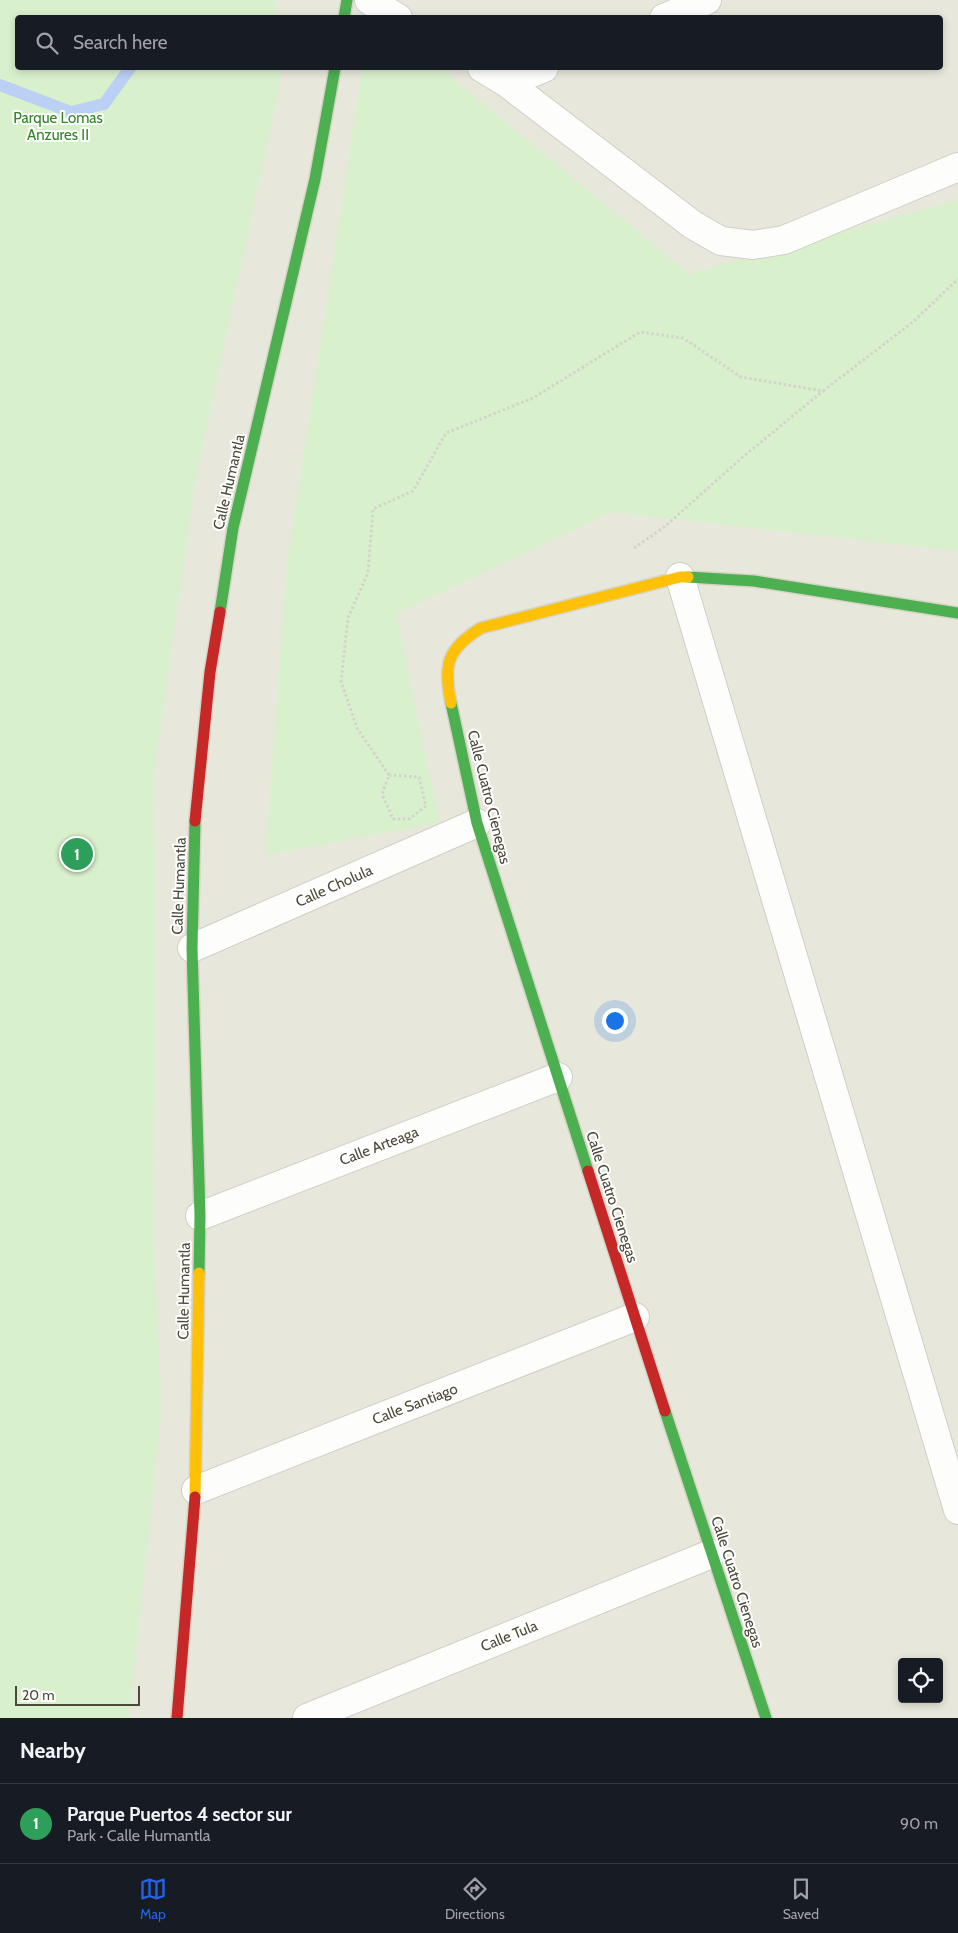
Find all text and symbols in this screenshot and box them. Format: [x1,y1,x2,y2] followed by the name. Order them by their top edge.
[15,15,943,70] search box
[33,29,61,57] icon: search
[73,31,167,54] text: Search here
[13,109,103,144] park label: Parque Lomas Anzures II
[209,432,249,531] street label: Calle Humantla
[464,728,514,866] street label: Calle Cuatro Cienegas
[61,835,93,873] pin: 1
[168,836,190,935] street label: Calle Humantla
[293,861,376,911] street label: Calle Cholula
[602,1008,628,1034] your location
[337,1122,422,1169] street label: Calle Arteaga
[582,1129,642,1265] street label: Calle Cuatro Cienegas
[174,1241,194,1340] street label: Calle Humantla
[370,1379,460,1429] street label: Calle Santiago
[707,1514,767,1650] street label: Calle Cuatro Cienegas
[478,1616,541,1656] street label: Calle Tula
[898,1658,943,1703] map controls
[898,1658,943,1703] button: locate
[15,1683,140,1706] scale bar
[22,1686,55,1704] text: 20 m
[20,1738,86,1763] text: Nearby
[67,1803,292,1826] text: Parque Puertos 4 sector sur
[33,1814,39,1833] text: 1
[900,1814,938,1833] text: 90 m
[67,1826,211,1845] text: Park · Calle Humantla
[139,1875,167,1923] tab: Map
[445,1875,505,1923] tab: Directions
[783,1875,819,1923] tab: Saved

